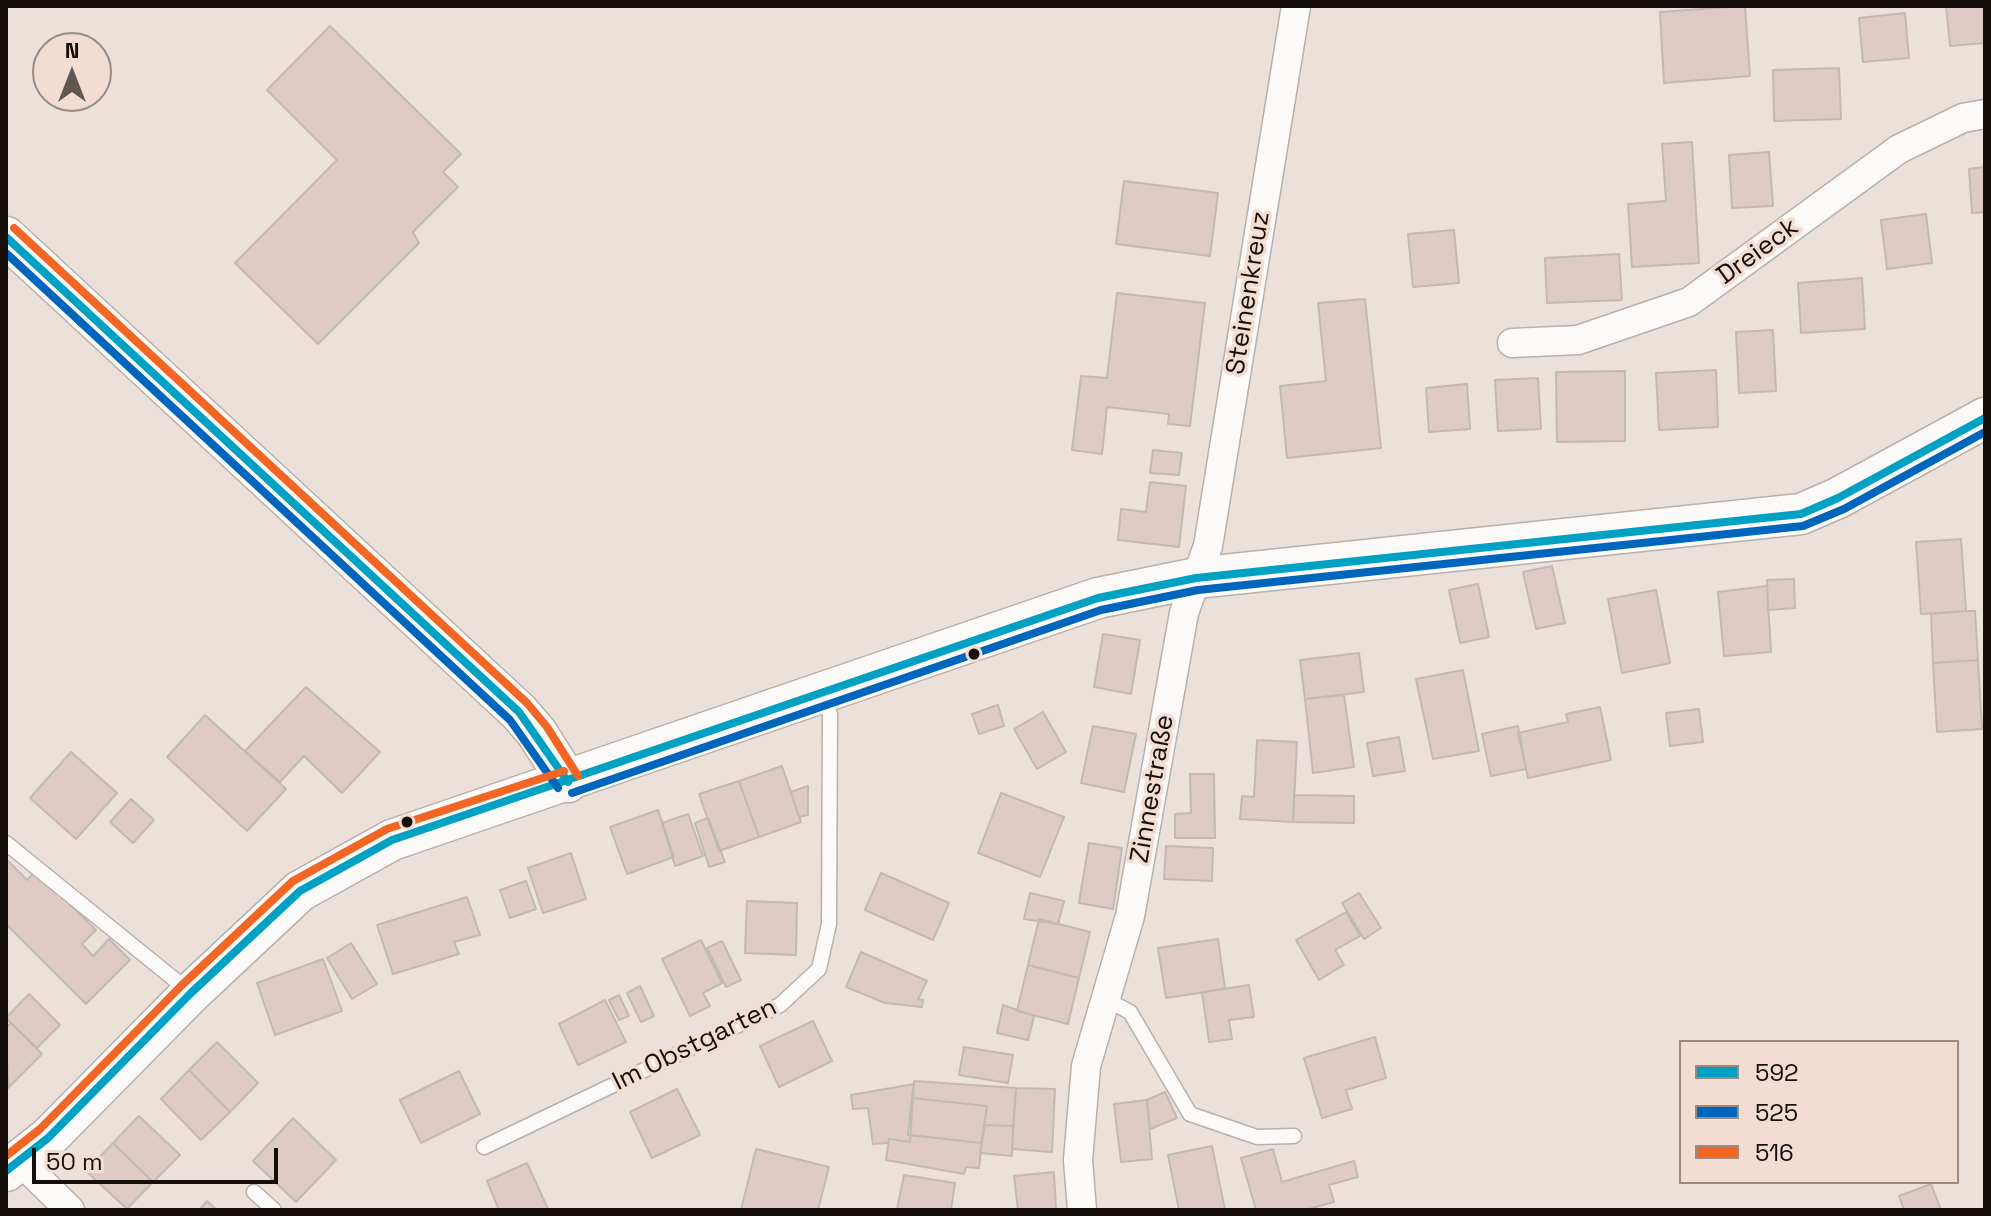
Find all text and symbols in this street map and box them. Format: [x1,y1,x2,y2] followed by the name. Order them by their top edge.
[32,32,112,112] north arrow
[65,36,79,64] text: N
[1221,209,1277,377] street label: Steinenkreuz
[1711,212,1805,292] street label: Dreieck
[966,646,982,662] unlabelled marker
[1125,712,1181,866] street label: Zinnestraße
[399,814,415,830] unlabelled marker
[608,992,782,1098] street label: Im Obstgarten
[1679,1040,1959,1184] legend
[1755,1057,1799,1088] text: 592
[1755,1097,1798,1128] text: 525
[36,1132,282,1182] scale bar
[1755,1137,1794,1168] text: 516
[46,1146,103,1177] text: 50 m

